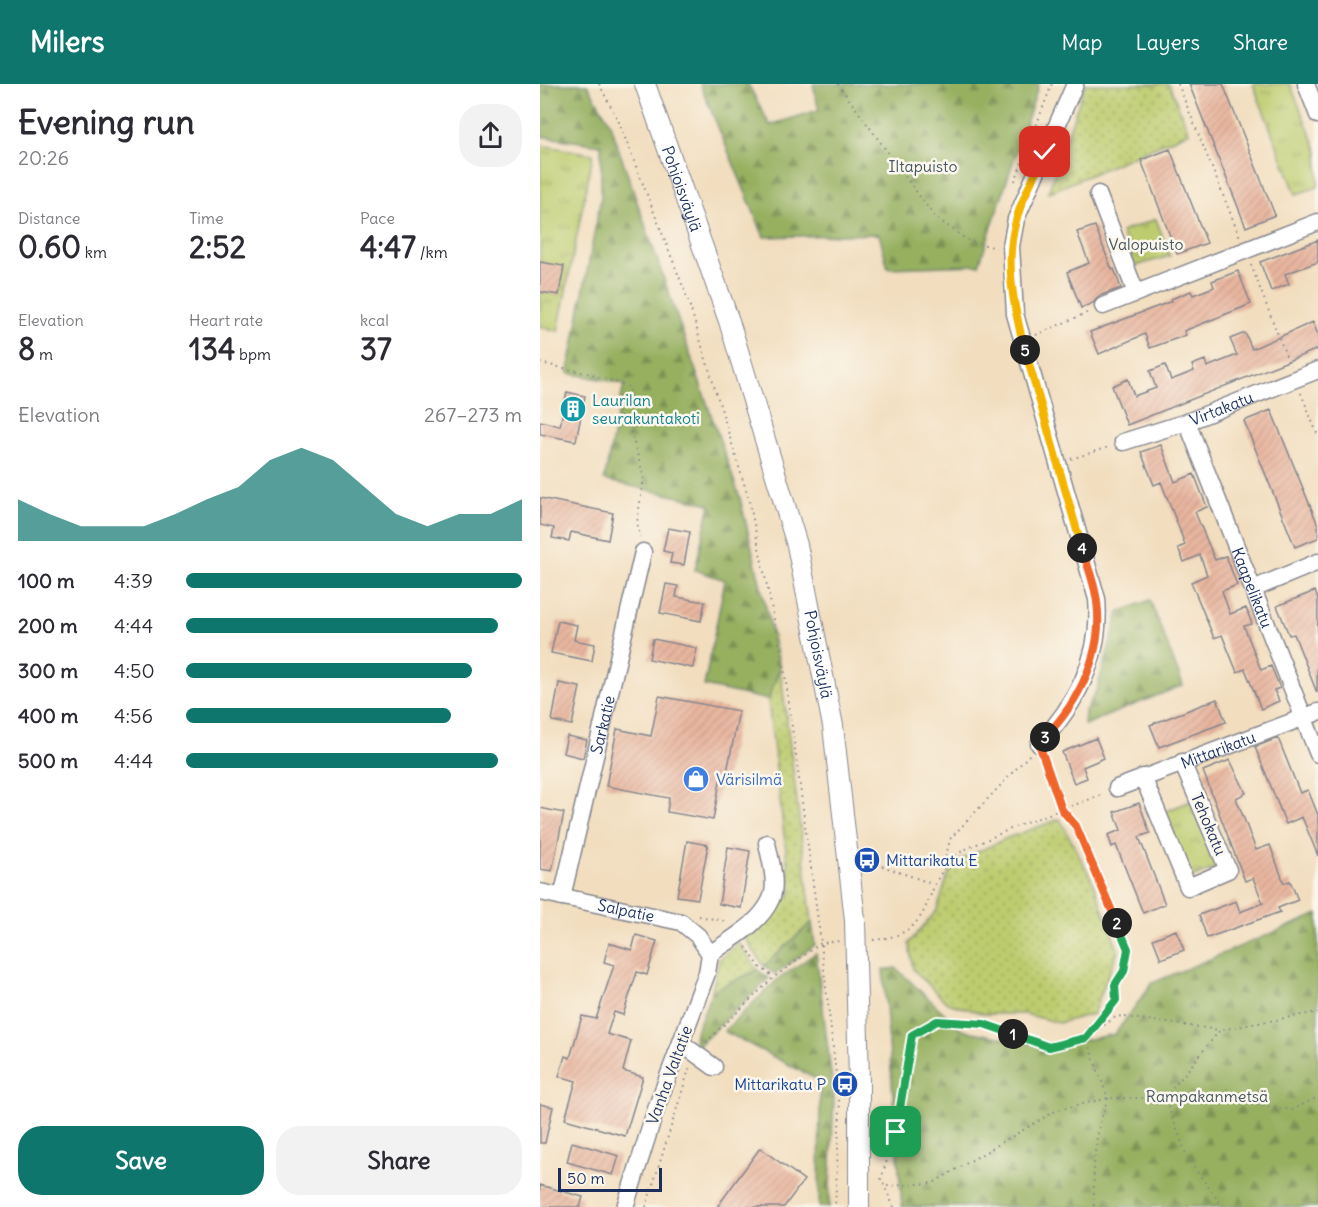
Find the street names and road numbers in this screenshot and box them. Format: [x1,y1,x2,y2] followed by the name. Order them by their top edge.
[658,143,706,234] street label: Pohjoisväylä
[1187,387,1256,430] street label: Virtakatu
[1227,544,1277,631] street label: Kaapelikatu
[800,608,837,700] street label: Pohjoisväylä
[586,693,619,756] street label: Sarkatie
[1178,727,1258,773] street label: Mittarikatu
[1187,790,1231,858] street label: Tehokatu
[596,895,656,926] street label: Salpatie
[642,1023,696,1127] street label: Vanha Valtatie

